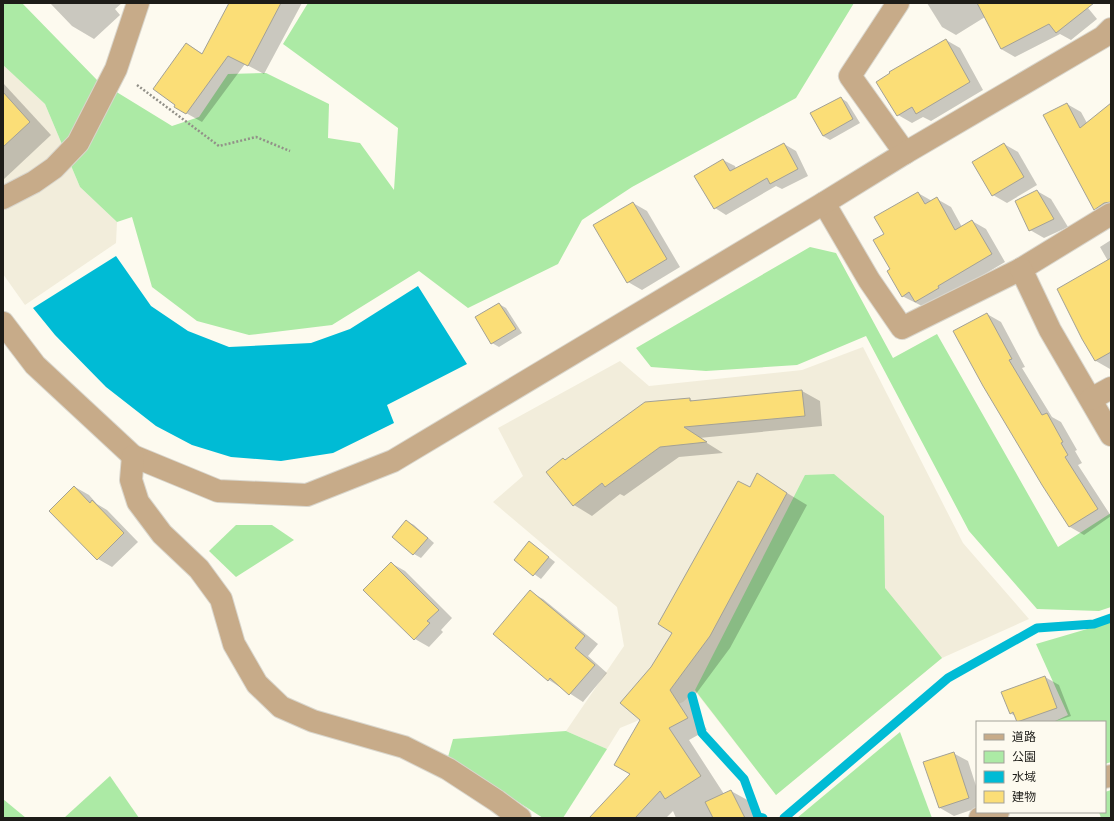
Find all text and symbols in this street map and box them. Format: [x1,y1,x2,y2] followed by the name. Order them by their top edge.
[976,721,1106,813] legend
[1012,730,1036,744] text: 道路
[1012,750,1036,764] text: 公園
[1012,770,1036,784] text: 水域
[1012,790,1036,804] text: 建物

